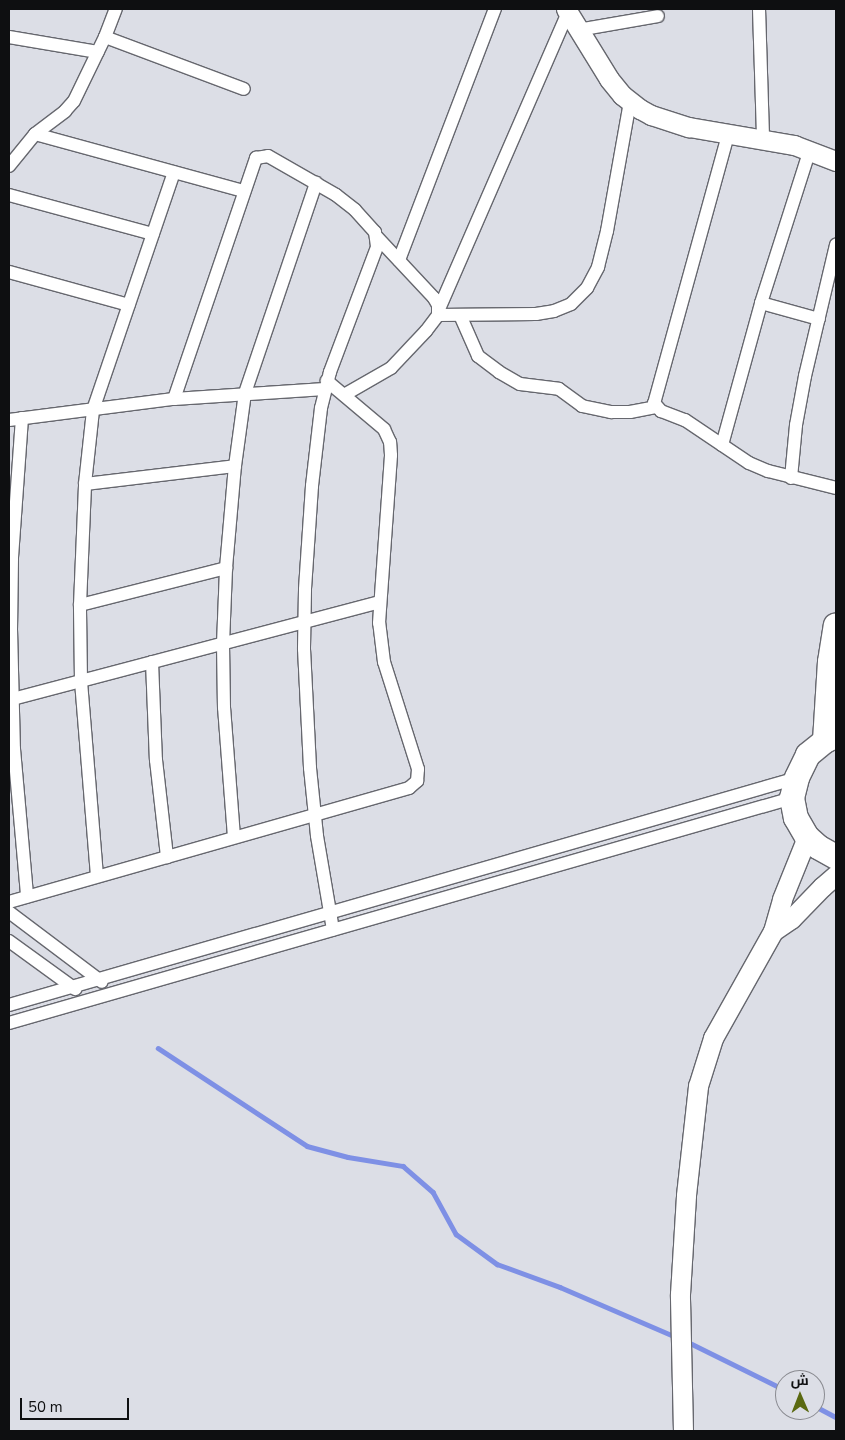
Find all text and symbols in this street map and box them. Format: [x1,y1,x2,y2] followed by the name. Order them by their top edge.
[775,1370,825,1420] north arrow
[791,1371,809,1390] text: ش
[22,1388,131,1420] scale bar
[28,1397,63,1417] text: 50 m

